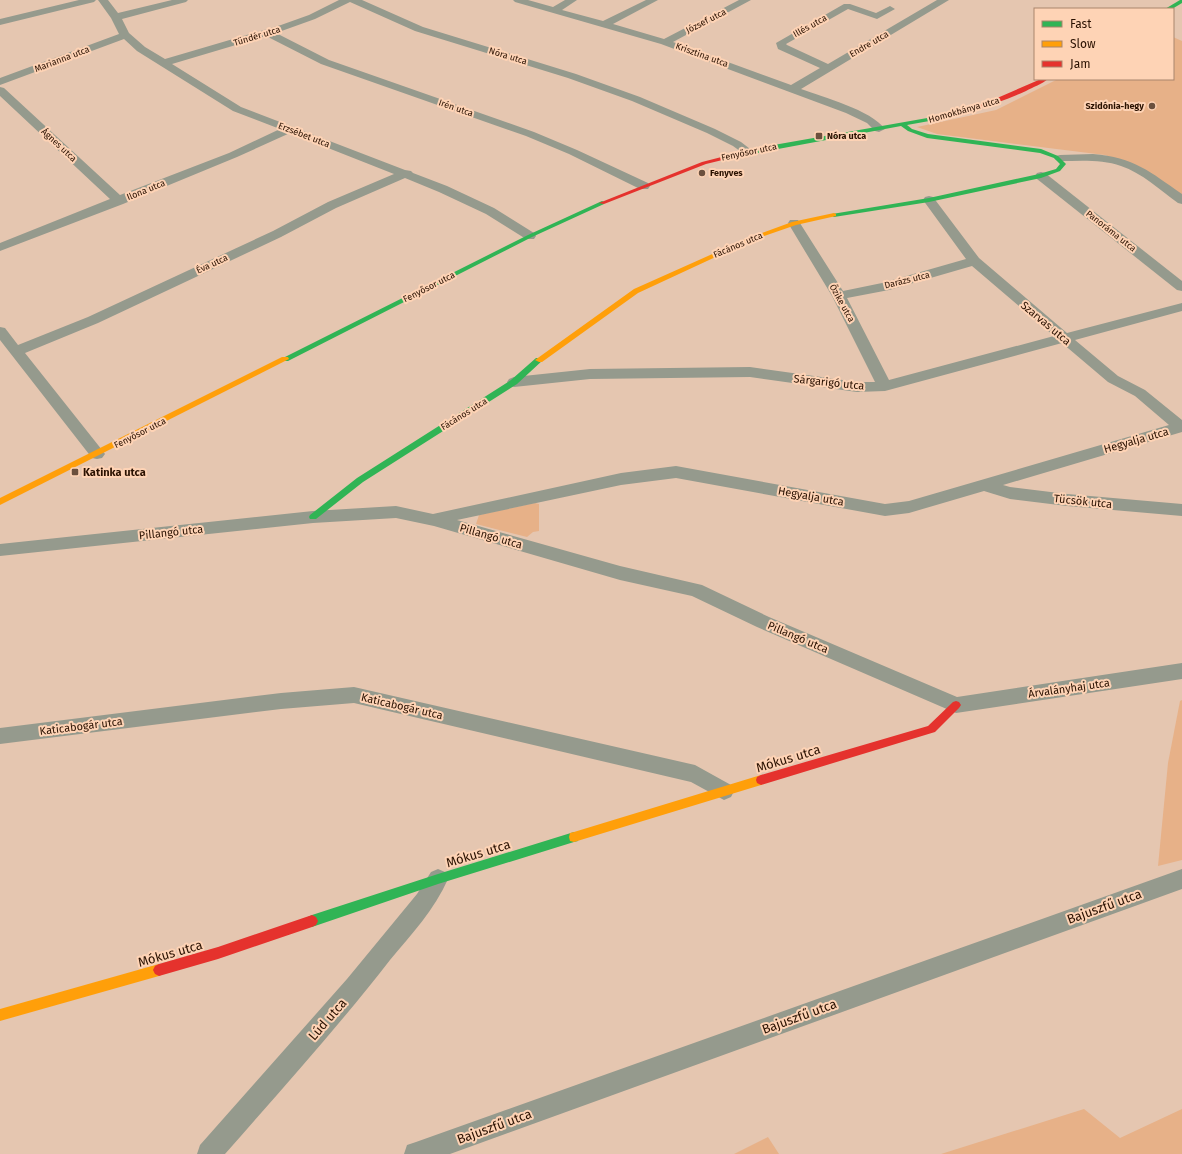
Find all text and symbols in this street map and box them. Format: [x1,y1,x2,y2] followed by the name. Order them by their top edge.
[684,7,728,35] street label: József utca
[1034,8,1174,80] legend
[791,13,829,39] street label: Illés utca
[1070,17,1092,31] text: Fast
[232,24,282,48] street label: Tündér utca
[848,29,890,59] street label: Endre utca
[1070,37,1096,51] text: Slow
[674,41,730,69] street label: Krisztina utca
[33,44,91,74] street label: Marianna utca
[488,45,528,67] street label: Nóra utca
[1070,57,1090,71] text: Jam
[927,95,1001,125] street label: Homokbánya utca
[437,97,475,119] street label: Irén utca
[1086,101,1144,111] place label: Szidónia-hegy
[1147,101,1157,111] marker: Szidónia-hegy
[277,121,331,149] street label: Erzsébet utca
[39,126,79,164] street label: Ágnes utca
[814,131,824,141] marker: Nóra utca
[827,131,866,141] place label: Nóra utca
[720,141,778,163] street label: Fenyősor utca
[697,168,707,178] marker: Fenyves
[710,168,743,178] place label: Fenyves
[125,178,167,202] street label: Ilona utca
[1084,208,1138,254] street label: Panoráma utca
[712,230,764,260] street label: Fácános utca
[194,251,229,276] street label: Éva utca
[883,269,931,290] street label: Darázs utca
[401,270,457,304] street label: Fenyősor utca
[827,282,857,324] street label: Őzike utca
[1018,299,1073,348] street label: Szarvas utca
[793,372,865,393] street label: Sárgarigó utca
[439,396,489,432] street label: Fácános utca
[112,416,168,450] street label: Fenyősor utca
[1102,425,1170,456] street label: Hegyalja utca
[83,466,146,479] place label: Katinka utca
[70,467,80,477] marker: Katinka utca
[777,484,845,509] street label: Hegyalja utca
[1053,492,1113,511] street label: Tücsök utca
[458,521,524,552] street label: Pillangó utca
[138,523,204,542] street label: Pillangó utca
[766,619,830,656] street label: Pillangó utca
[1027,675,1111,701] street label: Árvalányhaj utca
[360,691,444,722] street label: Katicabogár utca
[39,715,123,738] street label: Katicabogár utca
[754,742,822,775] street label: Mókus utca
[444,837,512,870] street label: Mókus utca
[1065,886,1144,927] street label: Bajuszfű utca
[136,937,204,970] street label: Mókus utca
[305,995,350,1043] street label: Lúd utca
[760,996,839,1037] street label: Bajuszfű utca
[455,1106,534,1147] street label: Bajuszfű utca

